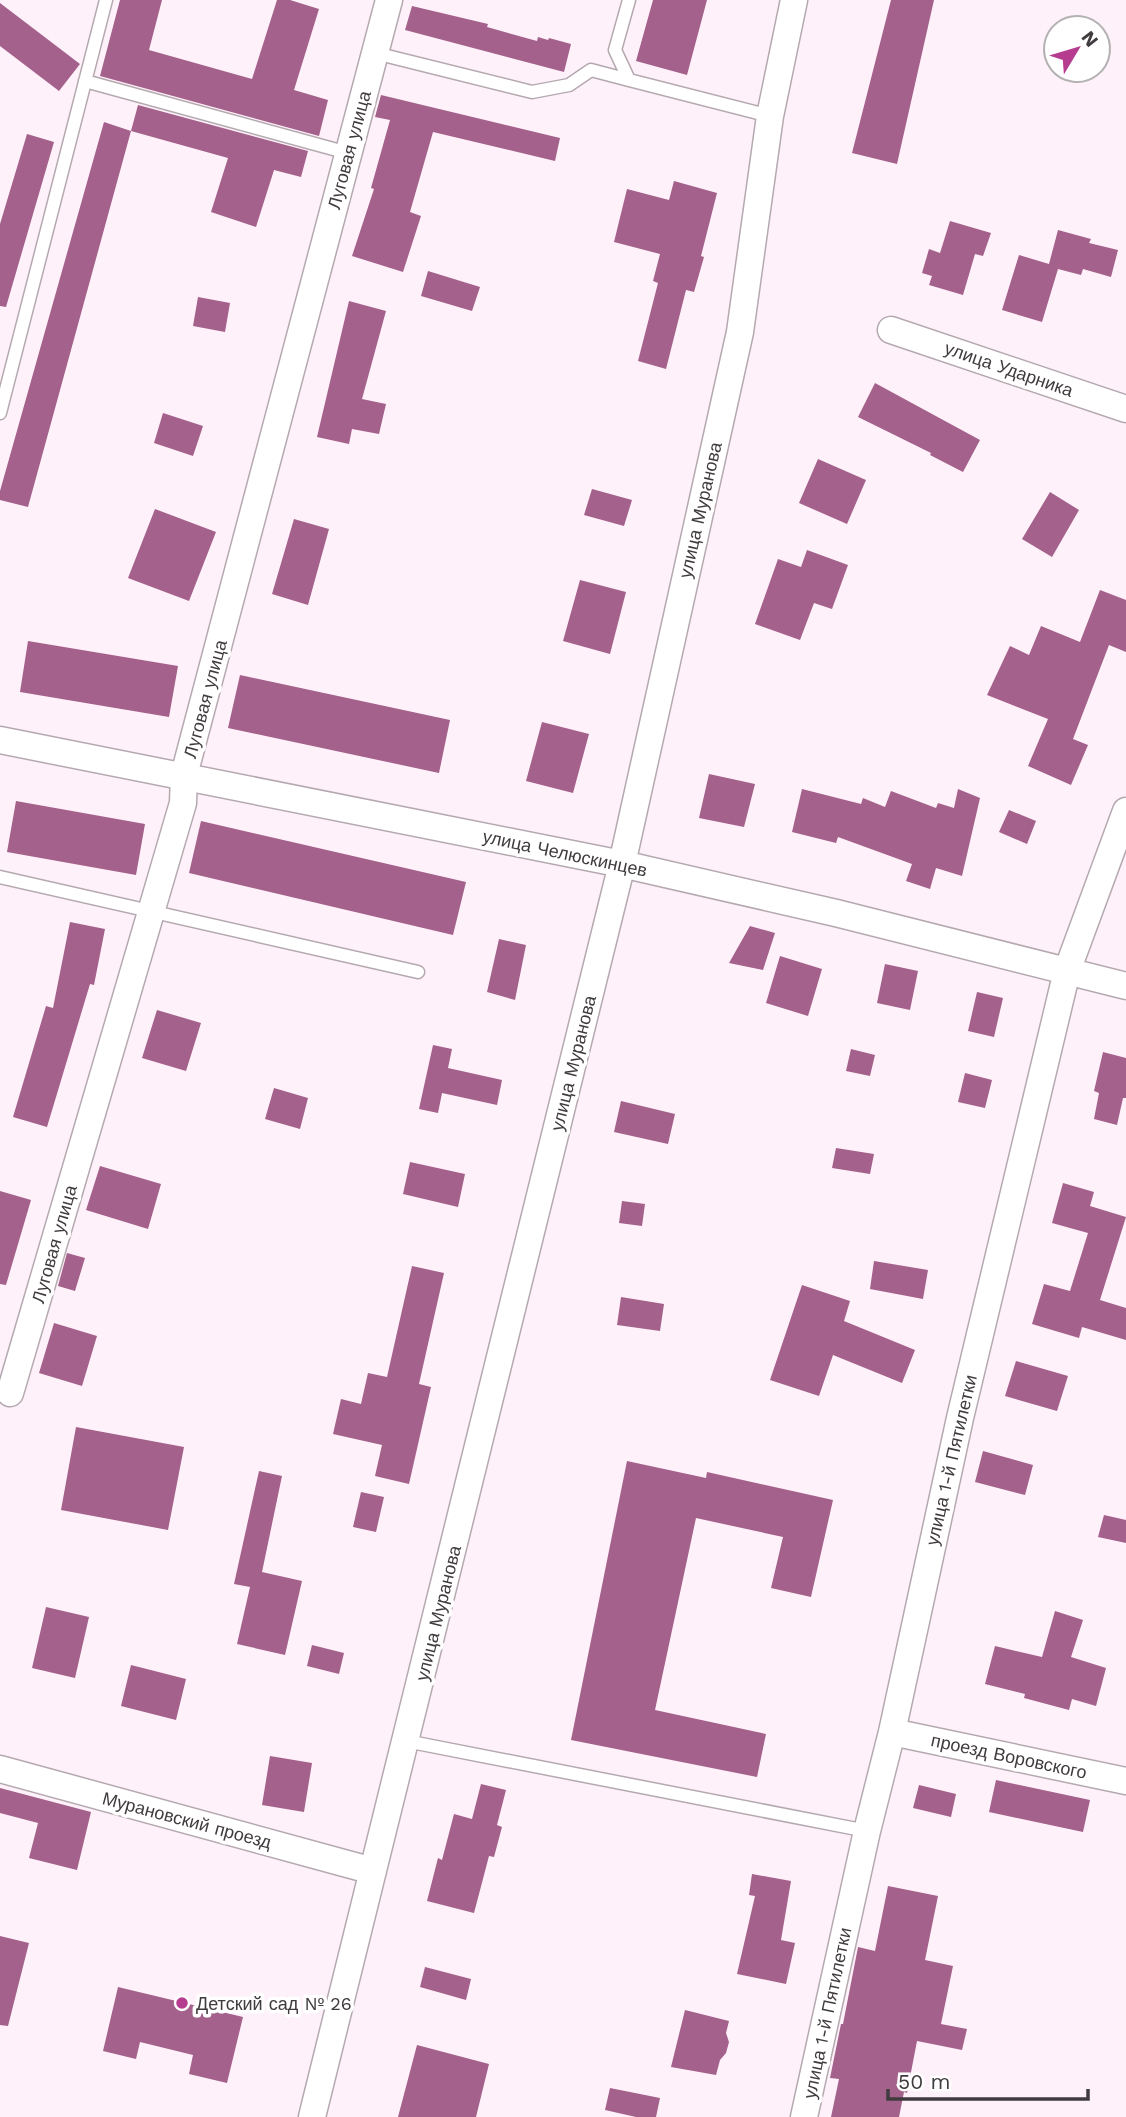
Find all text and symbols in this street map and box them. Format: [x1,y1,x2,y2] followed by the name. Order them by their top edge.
[1042,14,1112,84] north arrow
[1077,26,1103,51] text: N
[323,87,375,212] street label: Луговая улица
[942,337,1077,401] street label: улица Ударника
[674,439,726,580] street label: улица Муранова
[179,636,231,761] street label: Луговая улица
[481,825,649,881] street label: улица Челюскинцев
[546,992,600,1133] street label: улица Муранова
[27,1182,81,1306] street label: Луговая улица
[921,1373,981,1547] street label: улица 1-й Пятилетки
[411,1542,465,1683] street label: улица Муранова
[929,1729,1089,1783] street label: проезд Воровского
[100,1787,274,1853] street label: Мурановский проезд
[799,1925,855,2101] street label: улица 1-й Пятилетки
[196,1993,352,2014] place label: Детский сад № 26
[174,1995,190,2011] marker: Детский сад № 26
[888,2058,1088,2102] scale bar
[898,2069,950,2094] text: 50 m

